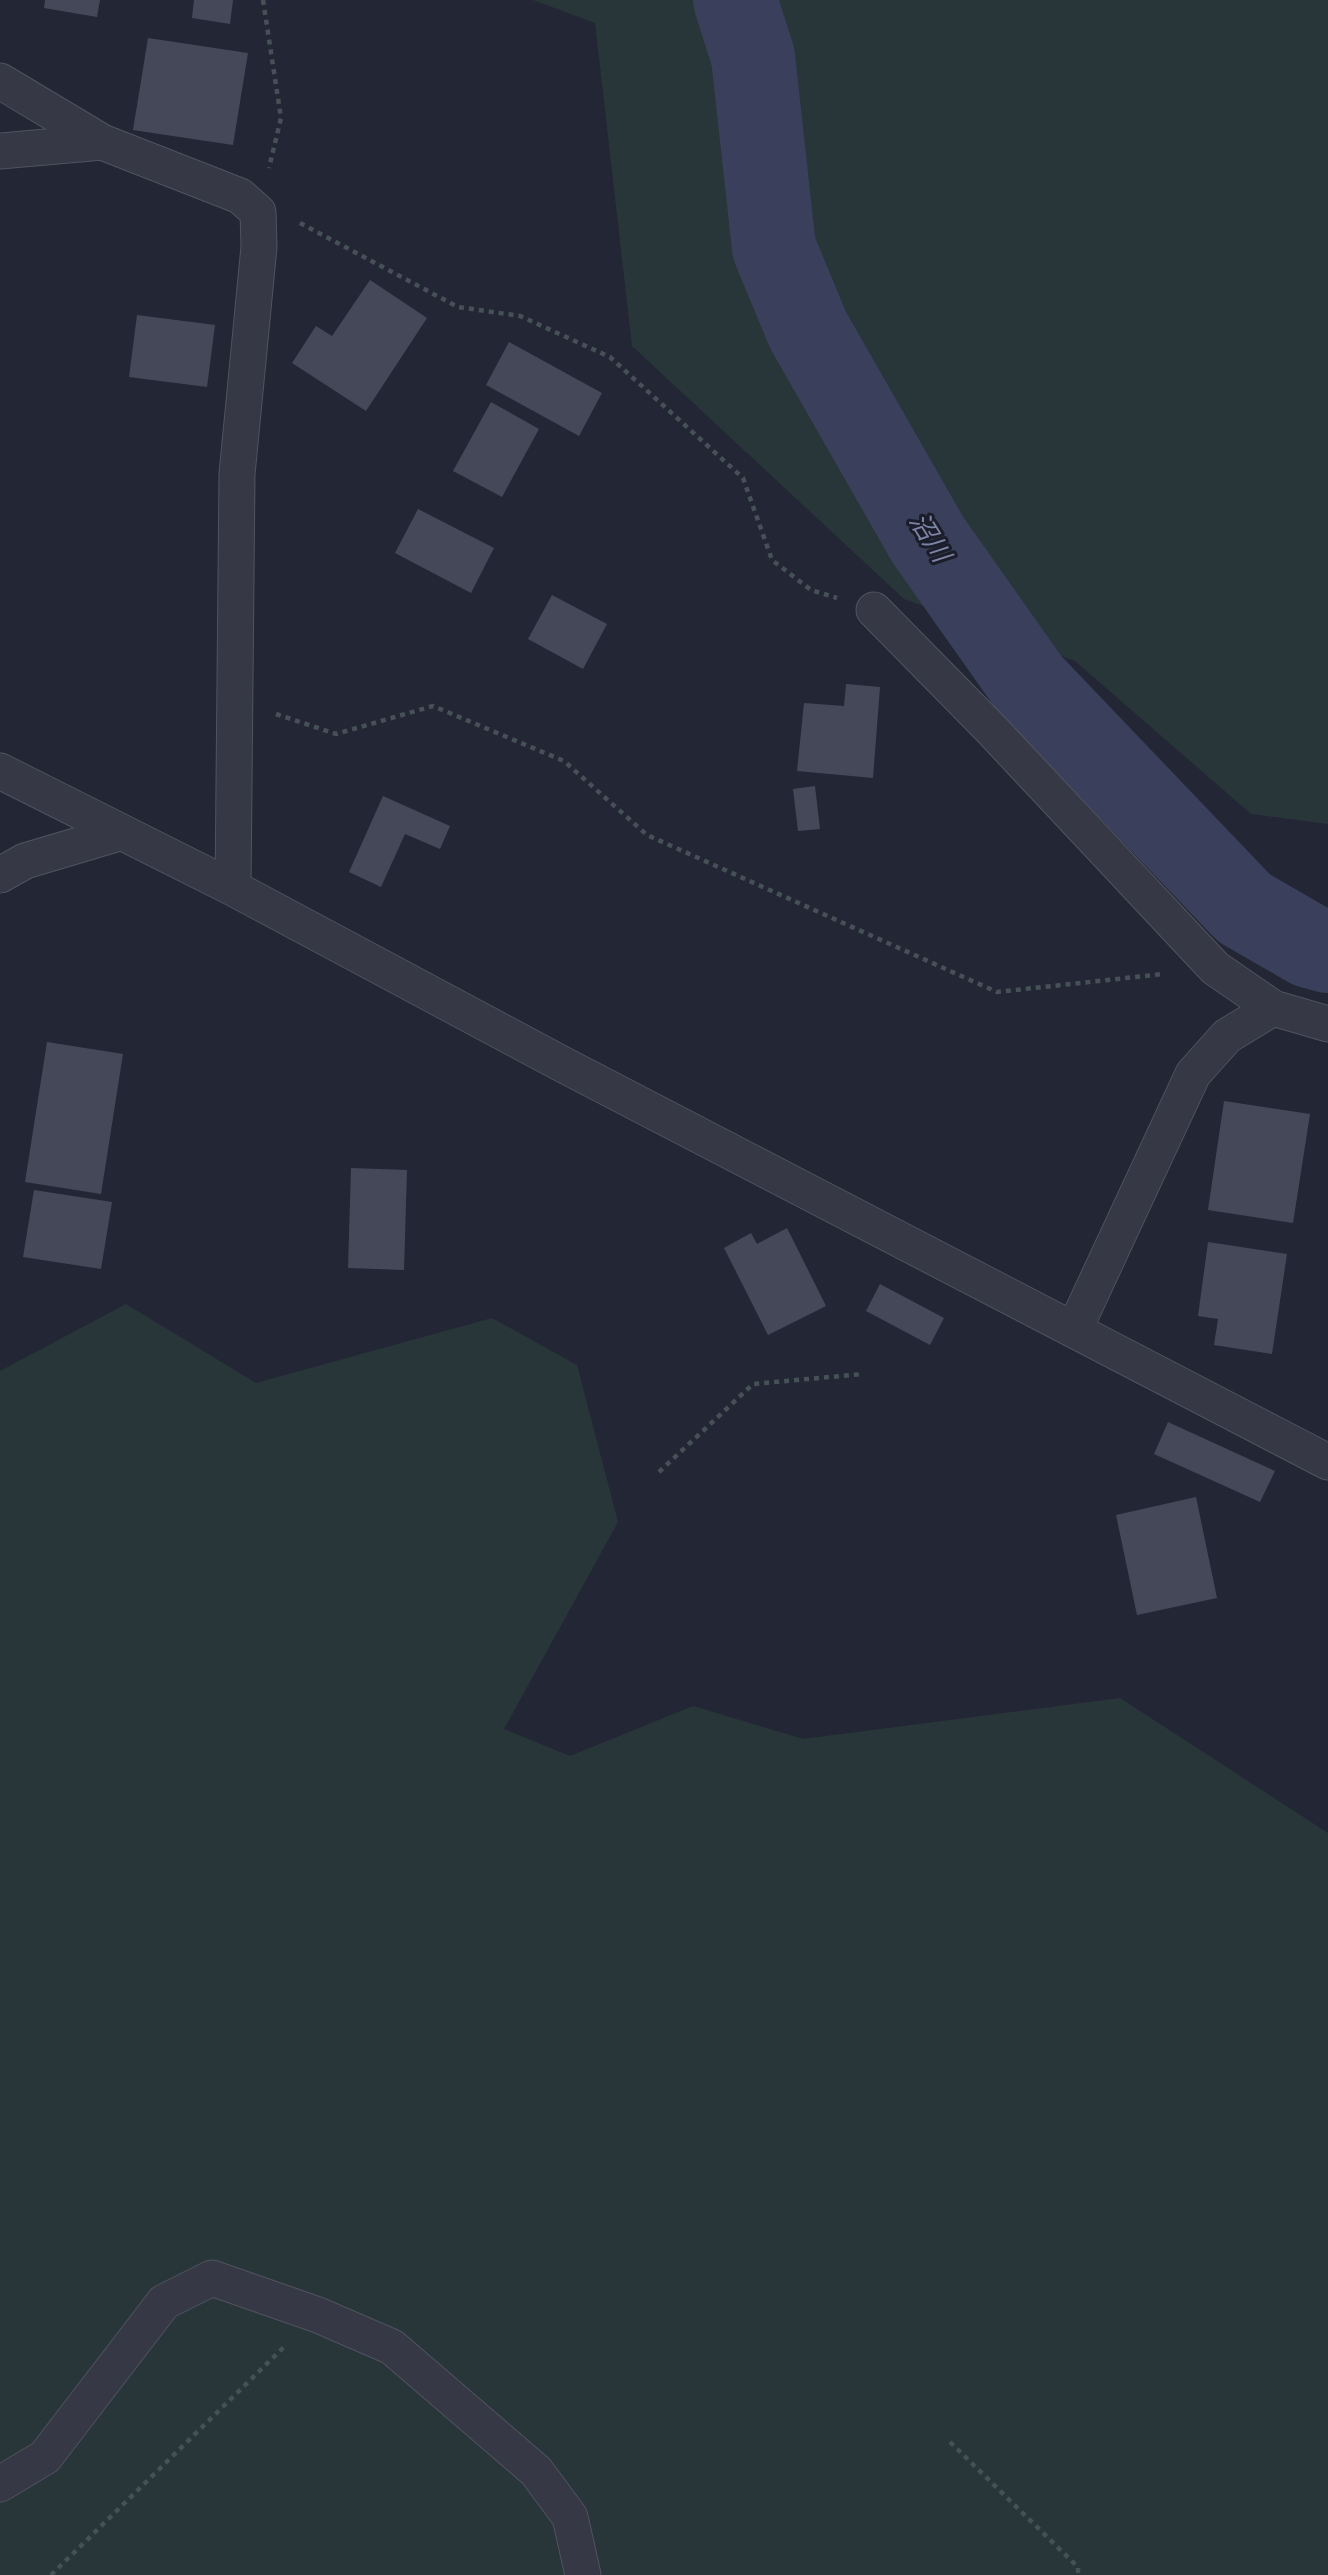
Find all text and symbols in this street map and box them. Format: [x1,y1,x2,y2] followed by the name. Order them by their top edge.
[902,508,956,568] water label: 沼川

